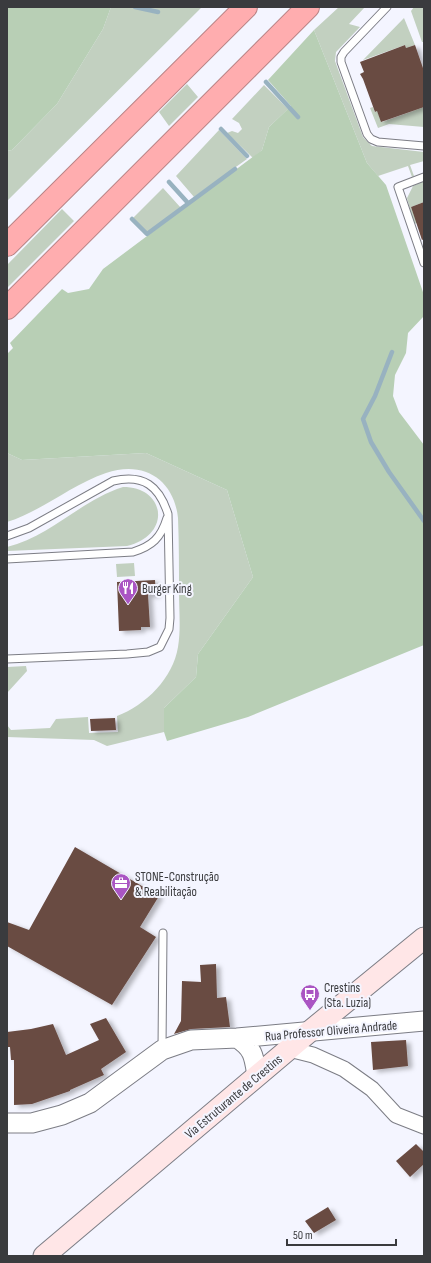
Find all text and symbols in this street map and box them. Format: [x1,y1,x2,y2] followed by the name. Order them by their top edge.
[117,577,139,605] restaurant icon: Burger King
[142,581,192,597] place label: Burger King
[135,869,219,900] place label: STONE-Construção & Reabilitação
[110,872,132,900] office icon: STONE-Construção & Reabilitação
[324,980,371,1011] place label: Crestins (Sta. Luzia)
[299,983,321,1011] bus stop icon: Crestins (Sta. Luzia)
[264,1017,398,1045] street label: Rua Professor Oliveira Andrade
[182,1051,286,1142] street label: Via Estruturante de Crestins
[287,1221,396,1247] scale bar
[293,1228,313,1243] text: 50 m

